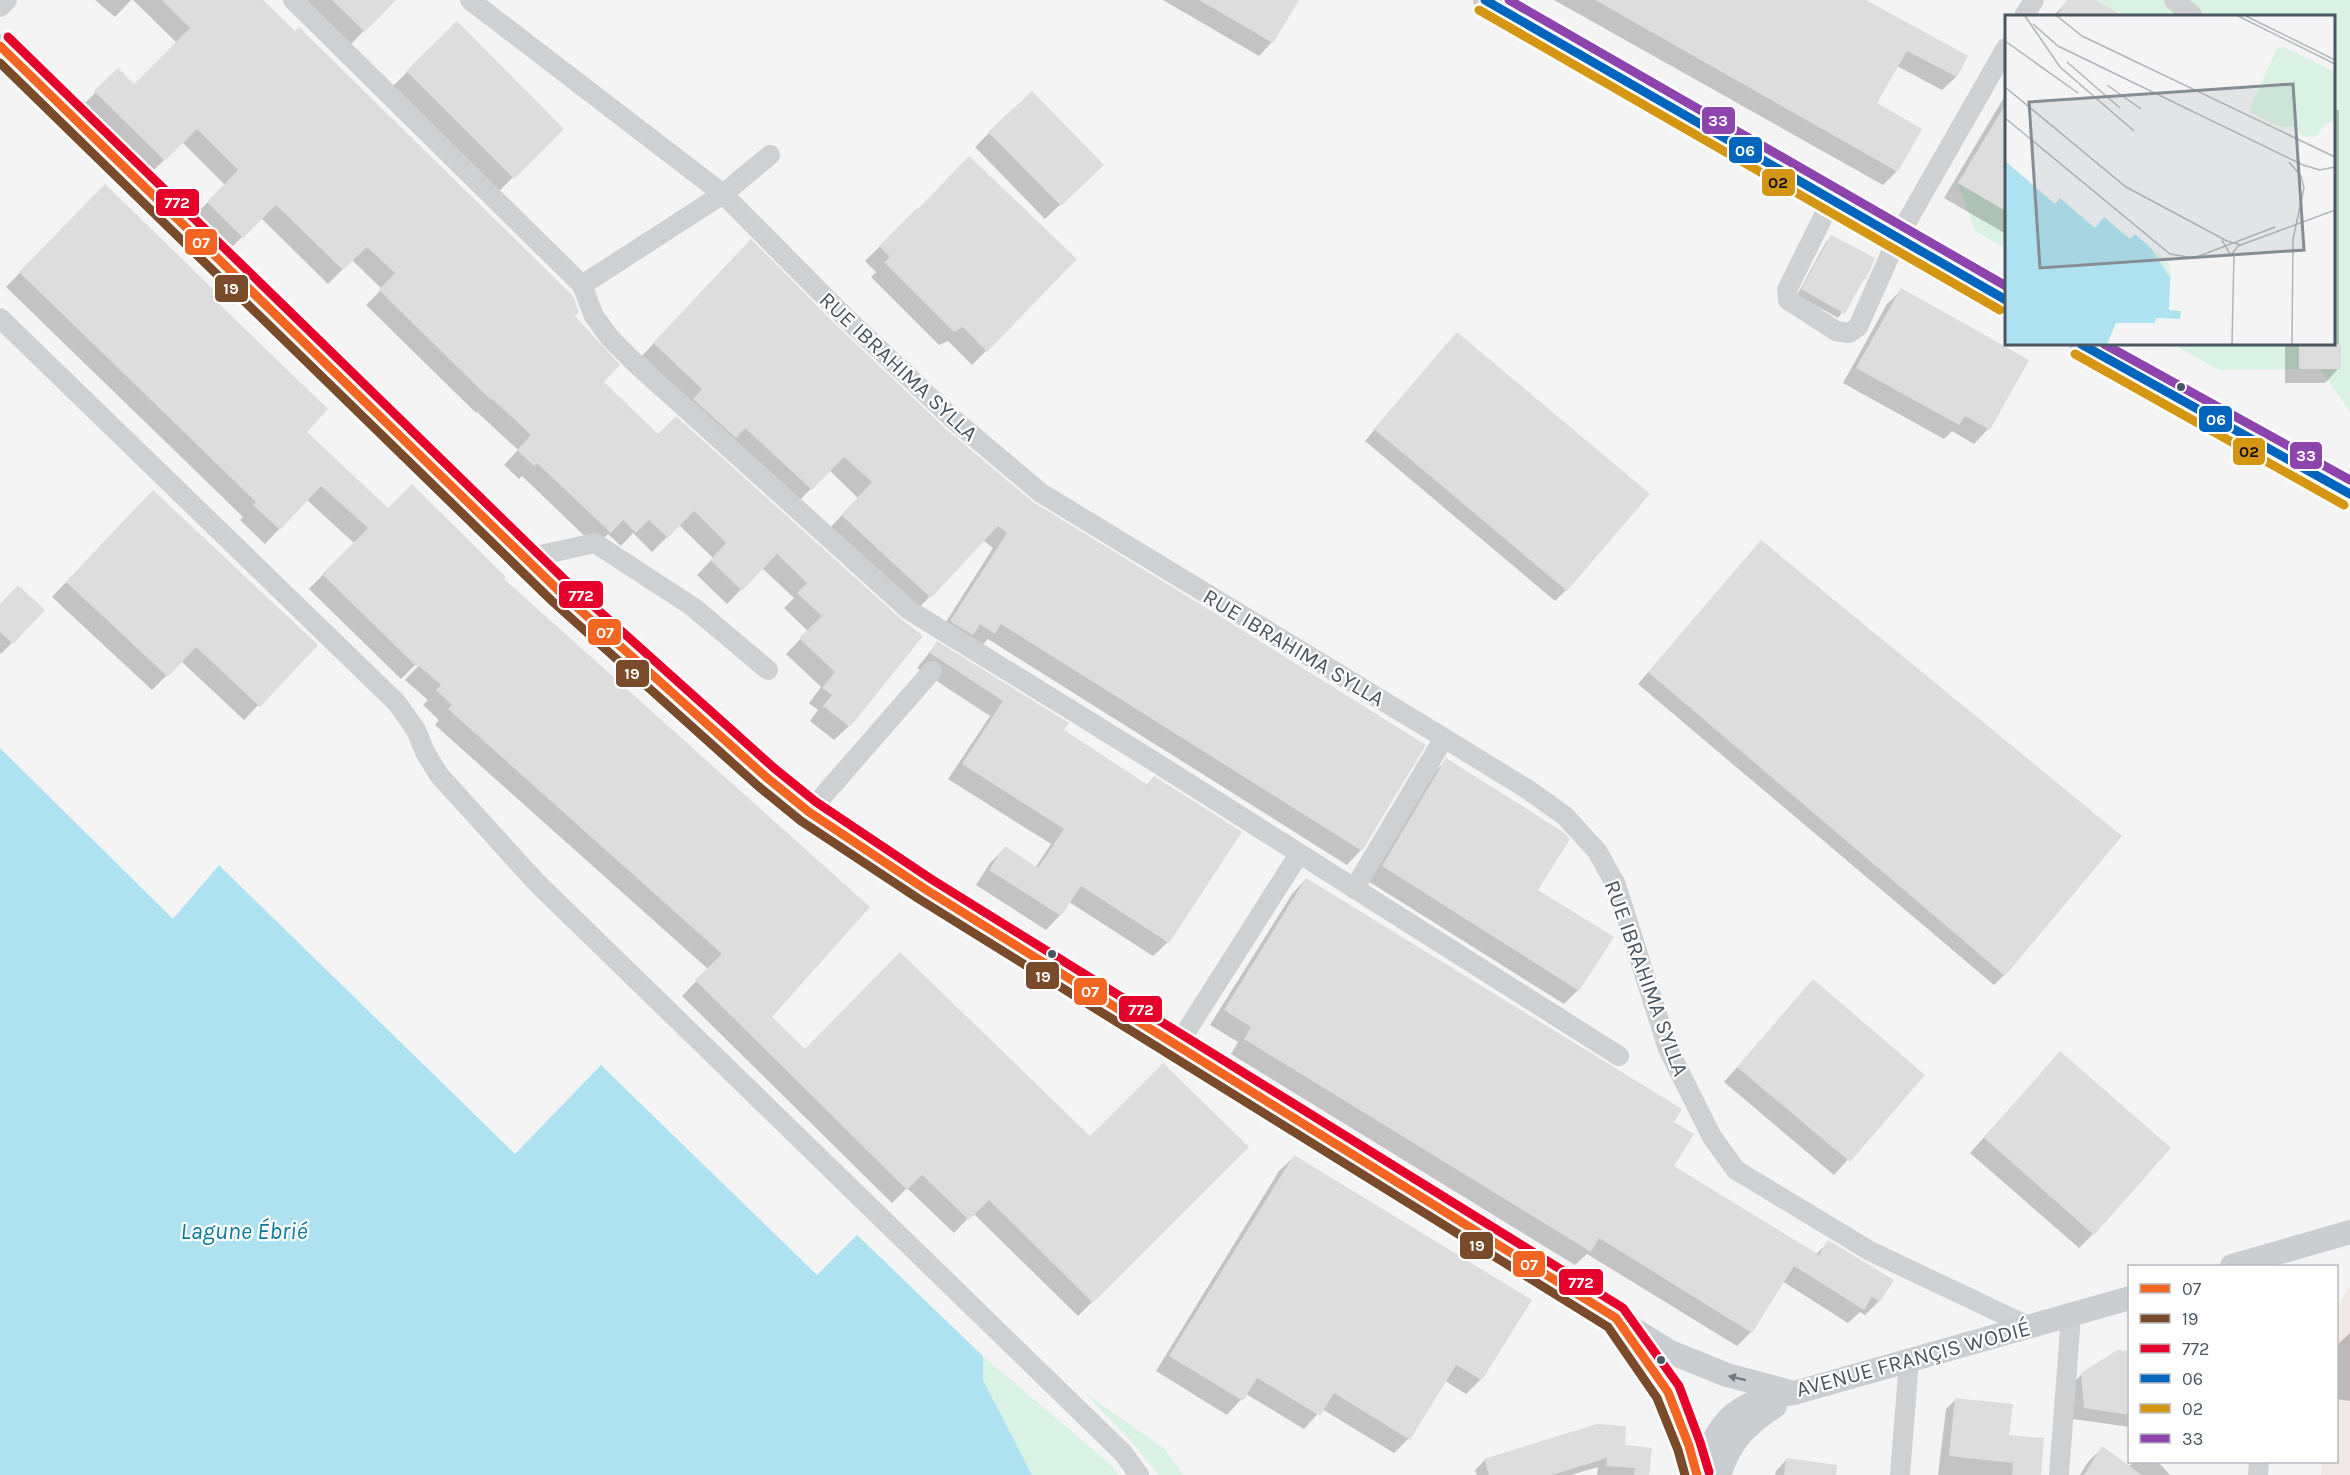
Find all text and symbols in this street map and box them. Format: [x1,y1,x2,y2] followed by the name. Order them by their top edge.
[2005,15,2335,345] inset map
[1701,106,1736,135] line badge: 33
[1708,111,1728,130] text: 33
[1728,136,1763,164] line badge: 06
[1735,141,1755,160] text: 06
[1761,168,1796,197] line badge: 02
[1768,173,1788,192] text: 02
[155,188,200,217] line badge: 772
[164,193,190,212] text: 772
[184,228,218,256] line badge: 07
[192,233,210,252] text: 07
[214,274,249,303] line badge: 19
[223,279,239,298] text: 19
[814,287,983,447] street label: RUE IBRAHIMA SYLLA
[2175,381,2187,393] unlabelled marker
[2198,405,2233,433] line badge: 06
[2206,410,2226,429] text: 06
[2232,437,2266,466] line badge: 02
[2289,441,2323,470] line badge: 33
[2239,442,2259,461] text: 02
[2296,446,2316,465] text: 33
[558,580,604,609] line badge: 772
[1198,583,1389,712] street label: RUE IBRAHIMA SYLLA
[568,586,594,605] text: 772
[587,618,622,646] line badge: 07
[596,623,614,642] text: 07
[615,659,650,688] line badge: 19
[624,664,640,683] text: 19
[1598,877,1694,1080] street label: RUE IBRAHIMA SYLLA
[1046,948,1058,960] unlabelled marker
[1025,961,1060,990] line badge: 19
[1035,967,1051,986] text: 19
[1073,977,1108,1006] line badge: 07
[1081,982,1099,1001] text: 07
[1118,995,1163,1023] line badge: 772
[1128,1000,1154,1019] text: 772
[180,1217,308,1245] water label: Lagune Ébrié
[1459,1231,1494,1260] line badge: 19
[1469,1236,1485,1255] text: 19
[1512,1250,1546,1278] line badge: 07
[1520,1255,1538,1274] text: 07
[2128,1265,2338,1463] legend
[1558,1268,1604,1296] line badge: 772
[1568,1273,1594,1292] text: 772
[2182,1278,2202,1300] text: 07
[2182,1308,2198,1330] text: 19
[1793,1314,2033,1403] street label: AVENUE FRANÇIS WODIÉ
[2182,1338,2209,1360] text: 772
[1655,1354,1667,1366] unlabelled marker
[2182,1368,2203,1390] text: 06
[1728,1373,1746,1382] one-way arrow
[2182,1398,2203,1420] text: 02
[2182,1428,2203,1450] text: 33

